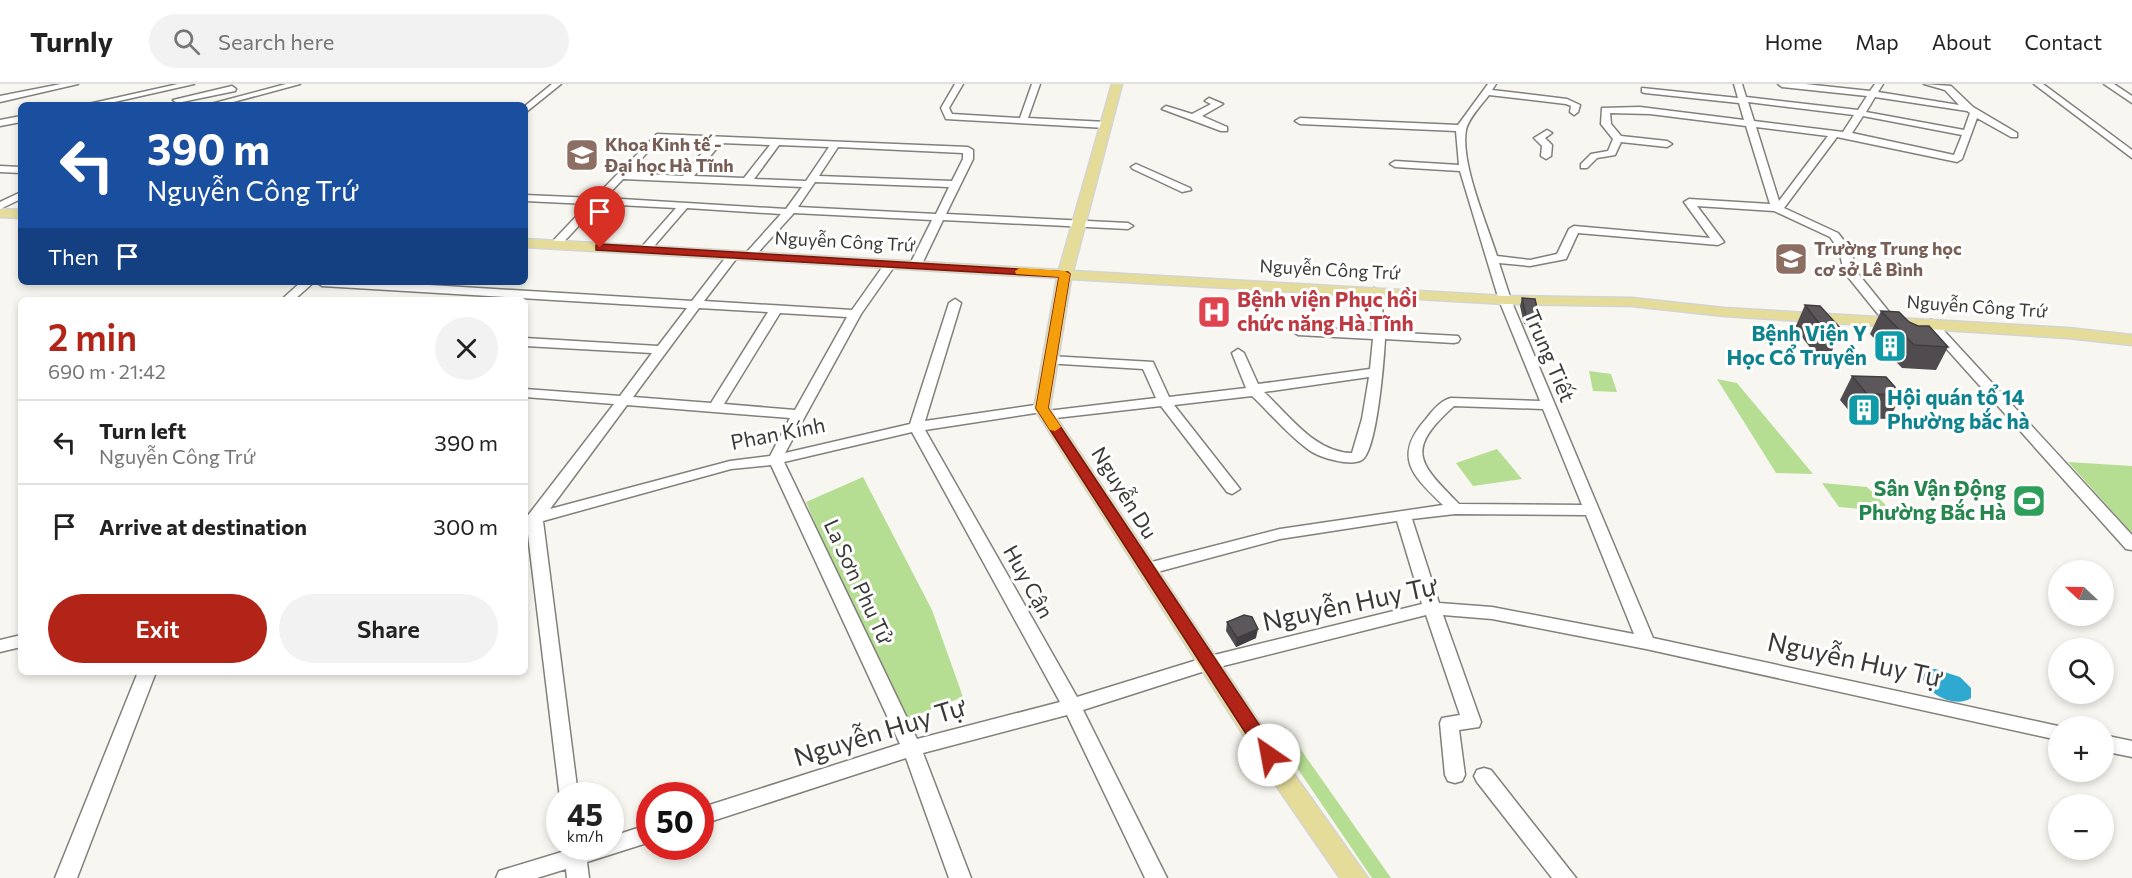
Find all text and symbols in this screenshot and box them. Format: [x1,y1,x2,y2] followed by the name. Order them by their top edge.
[149,14,569,68] search box
[30,24,113,58] text: Turnly
[170,25,203,58] icon: search
[218,28,334,55] text: Search here
[1765,29,1822,54] text: Home
[1855,29,1899,54] text: Map
[1932,29,1991,54] text: About
[2024,29,2102,54] text: Contact
[147,122,270,174] text: 390 m
[48,126,126,204] icon: left
[604,133,734,176] place label: Khoa Kinh tế - Đại học Hà Tĩnh
[564,137,600,173] school or university icon: Khoa Kinh tế - Đại học Hà Tĩnh
[147,174,358,207] text: Nguyễn Công Trứ
[574,186,625,248] pin
[583,195,616,228] icon: arrive
[774,226,917,256] street label: Nguyễn Công Trứ
[1814,237,1962,280] place label: Trường Trung học cơ sở Lê Bình
[111,240,144,273] icon: arrive
[1773,241,1809,277] school or university icon: Trường Trung học cơ sở Lê Bình
[48,243,99,270] text: Then
[1259,254,1402,284] street label: Nguyễn Công Trứ
[1237,286,1417,335] place label: Bệnh viện Phục hồi chức năng Hà Tĩnh
[1906,290,2049,322] street label: Nguyễn Công Trứ
[1196,294,1232,330] hospital icon: Bệnh viện Phục hồi chức năng Hà Tĩnh
[1520,306,1581,405] street label: Trung Tiết
[48,314,137,358] text: 2 min
[435,317,498,380] button: close
[1726,320,1867,370] place label: Bệnh Viện Y Học Cổ Truyền
[1872,328,1908,364] building icon: Bệnh Viện Y Học Cổ Truyền
[48,359,166,383] text: 690 m · 21:42
[1887,384,2030,433] place label: Hội quán tổ 14 Phường bắc hà
[1846,392,1882,428] building icon: Hội quán tổ 14 Phường bắc hà
[728,411,827,454] street label: Phan Kính
[99,417,186,444] text: Turn left
[48,426,81,459] icon: left
[434,429,498,456] text: 390 m
[1087,441,1164,543] street label: Nguyễn Du
[99,444,256,468] text: Nguyễn Công Trứ
[1858,475,2006,524] place label: Sân Vận Động Phường Bắc Hà
[2011,483,2047,519] sports icon: Sân Vận Động Phường Bắc Hà
[48,510,81,543] icon: arrive
[99,513,307,540] text: Arrive at destination
[433,513,498,540] text: 300 m
[820,515,899,648] street label: La Sơn Phu Tử
[999,540,1060,622] street label: Huy Cận
[2048,560,2114,626] north arrow
[2048,560,2114,860] map controls
[1259,569,1441,636] street label: Nguyễn Huy Tự
[48,594,267,663] button: Exit
[279,594,498,663] button: Share
[1765,625,1946,692] street label: Nguyễn Huy Tự
[2048,638,2114,704] button: search
[790,690,970,771] street label: Nguyễn Huy Tự
[2048,716,2114,782] button: +
[1237,723,1301,787] position arrow
[636,782,714,860] speed limit sign: 50
[2048,794,2114,860] button: −
[567,795,603,832] text: 45
[567,827,603,845] text: km/h

